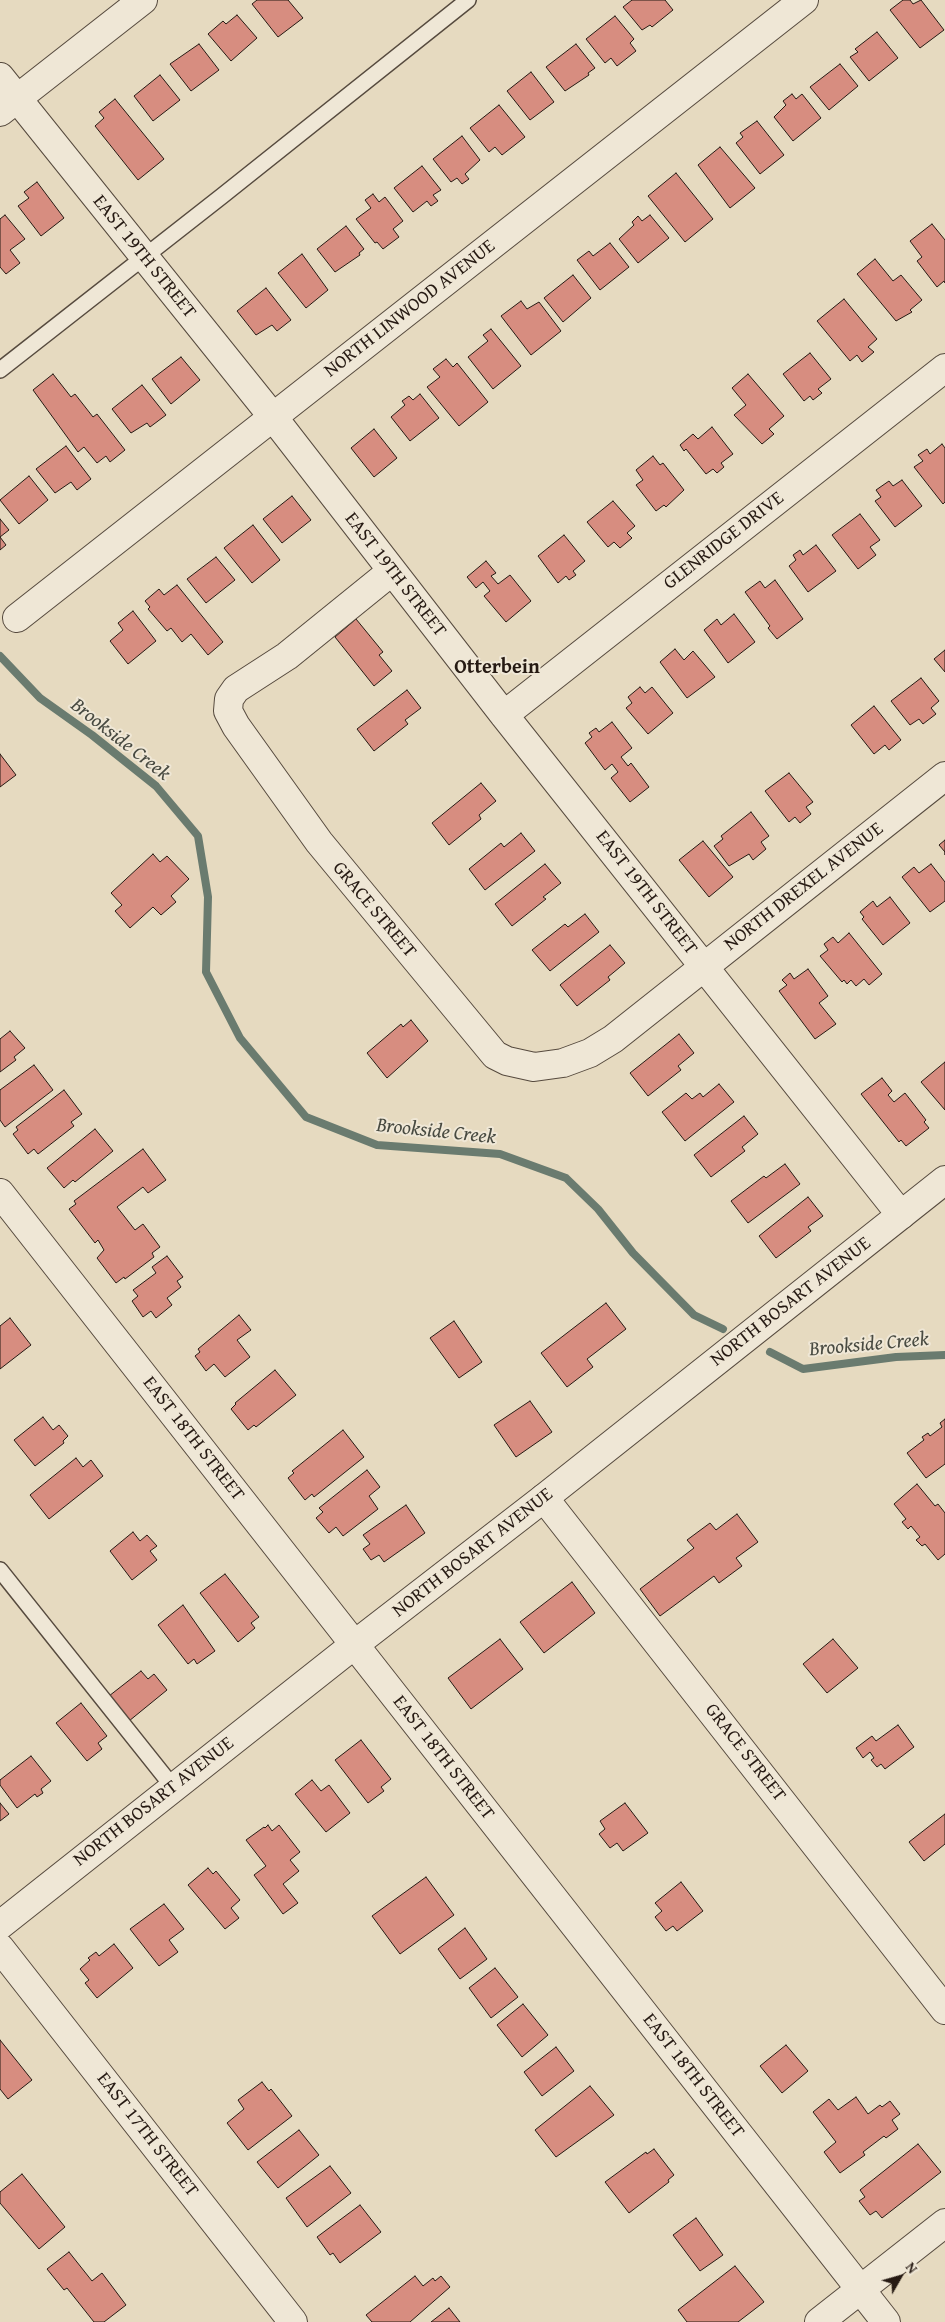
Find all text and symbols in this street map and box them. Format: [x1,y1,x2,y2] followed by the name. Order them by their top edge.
[87,191,201,323] street label: EAST 19TH STREET
[320,235,500,383] street label: NORTH LINWOOD AVENUE
[659,487,789,595] street label: GLENRIDGE DRIVE
[339,508,451,642] street label: EAST 19TH STREET
[454,656,540,680] district label: Otterbein
[65,694,175,786] water label: Brookside Creek
[720,818,888,956] street label: NORTH DREXEL AVENUE
[590,826,702,960] street label: EAST 19TH STREET
[327,857,421,963] street label: GRACE STREET
[375,1114,497,1150] water label: Brookside Creek
[706,1232,876,1372] street label: NORTH BOSART AVENUE
[808,1328,930,1362] water label: Brookside Creek
[137,1372,249,1506] street label: EAST 18TH STREET
[388,1483,558,1623] street label: NORTH BOSART AVENUE
[387,1691,499,1825] street label: EAST 18TH STREET
[700,1699,790,1807] street label: GRACE STREET
[69,1732,239,1872] street label: NORTH BOSART AVENUE
[637,2009,749,2143] street label: EAST 18TH STREET
[91,2068,203,2202] street label: EAST 17TH STREET
[875,2252,925,2302] north arrow
[901,2258,923,2278] text: N

